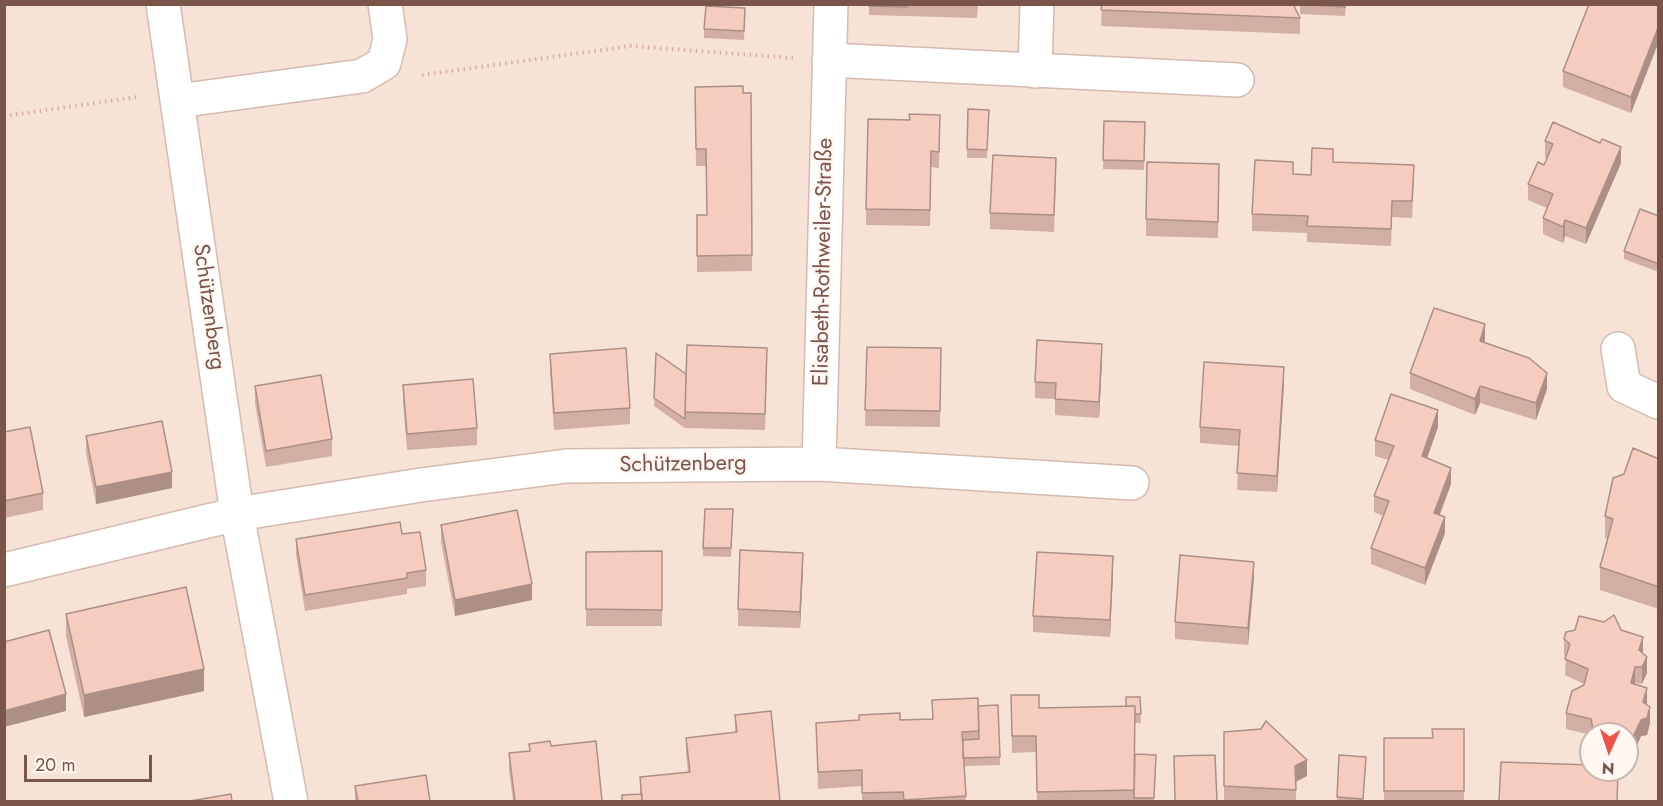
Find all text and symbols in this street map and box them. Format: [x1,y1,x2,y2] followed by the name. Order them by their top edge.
[809,138,839,386] street label: Elisabeth-Rothweiler-Straße
[186,242,230,372] street label: Schützenberg
[619,451,747,479] street label: Schützenberg
[1579,722,1639,782] north arrow
[27,743,154,781] scale bar
[35,752,75,778] text: 20 m
[1601,757,1615,780] text: N

